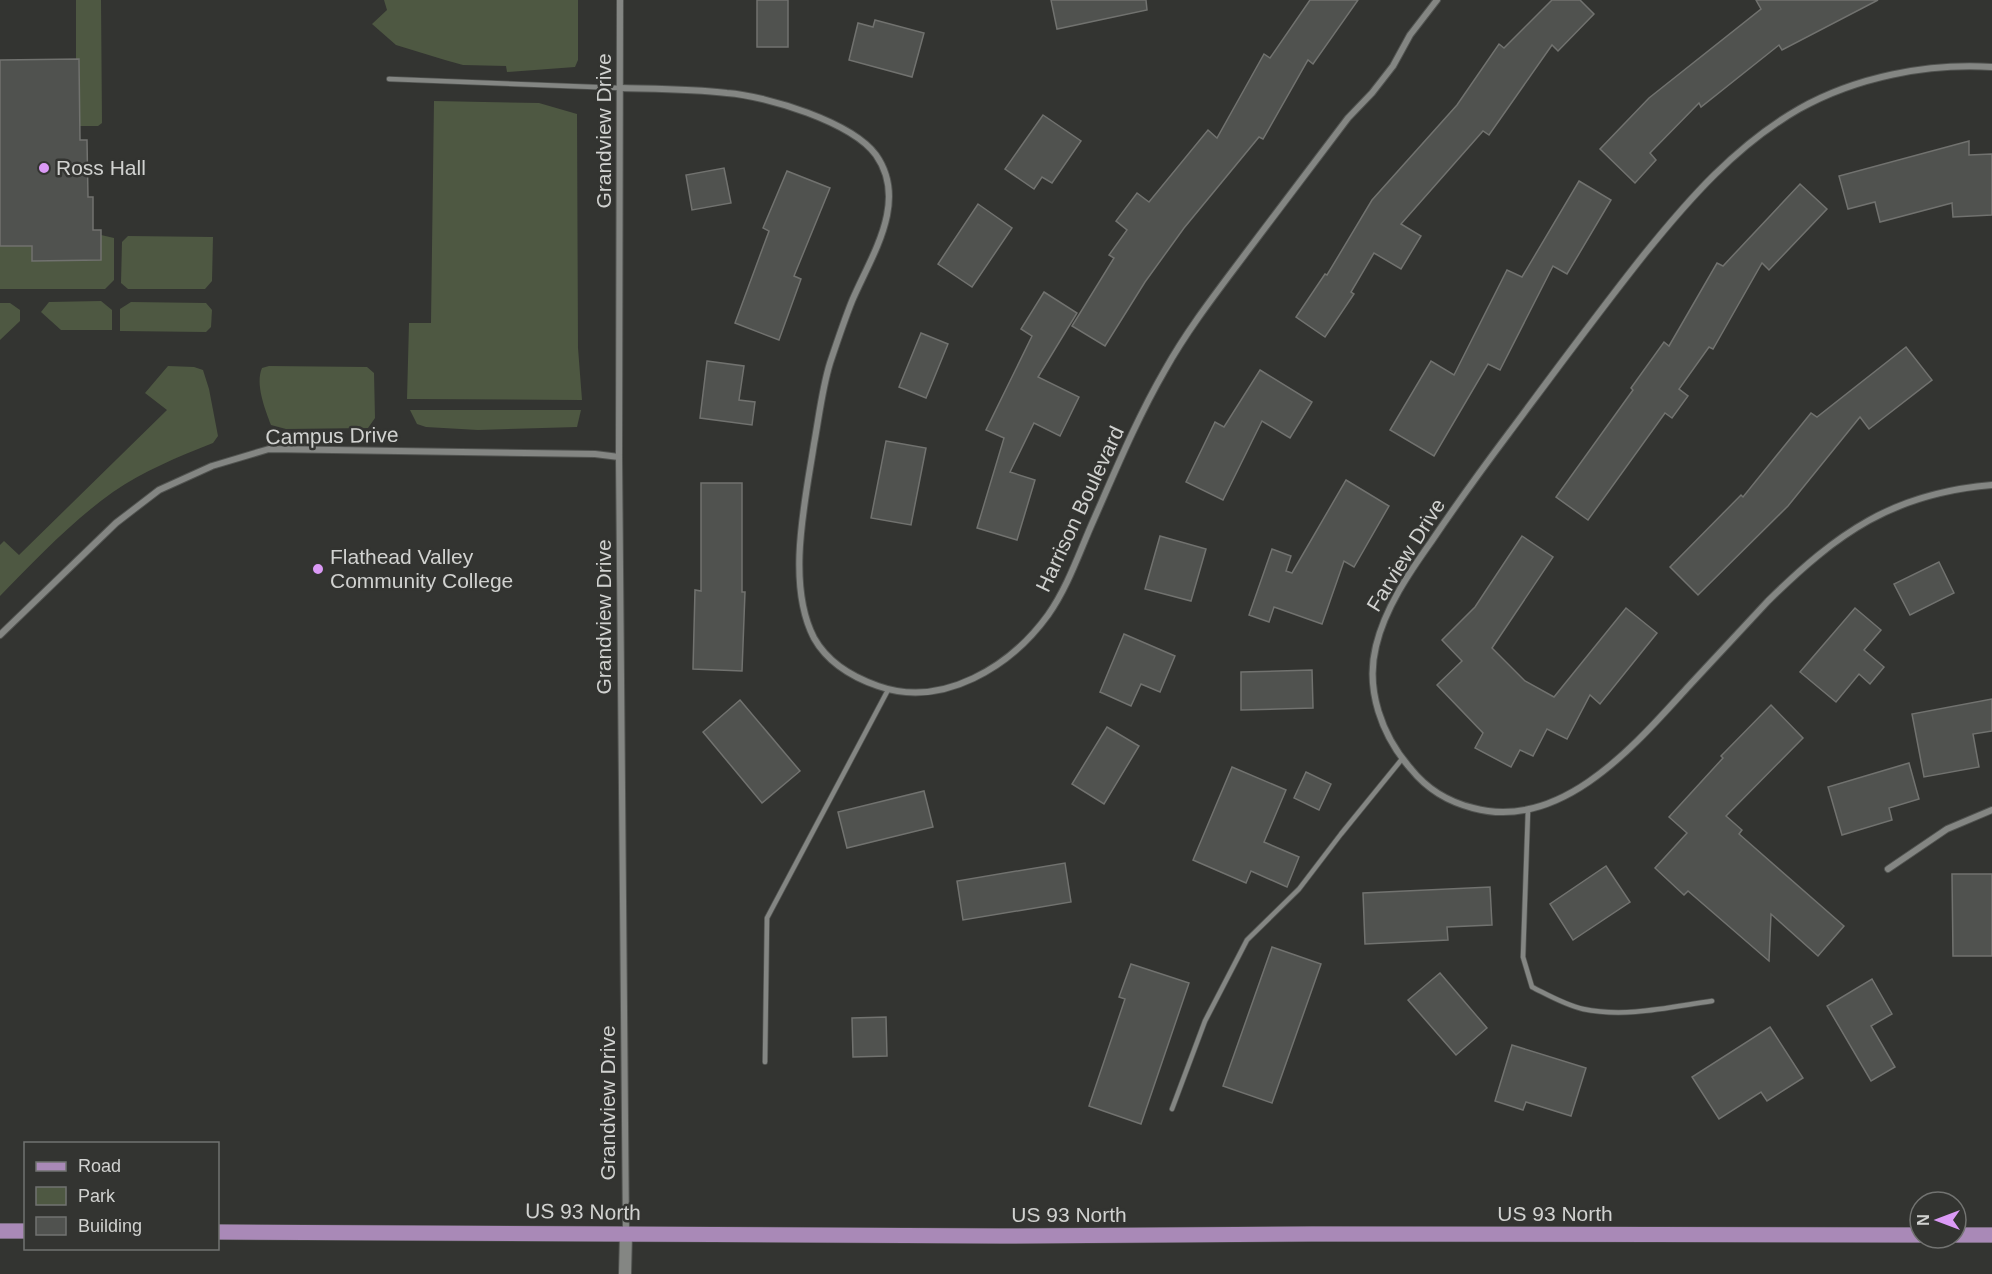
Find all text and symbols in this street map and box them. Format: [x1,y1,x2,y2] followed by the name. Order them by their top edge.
[592,53,615,209] street label: Grandview Drive
[56,156,146,179] place label: Ross Hall
[37,161,51,175] marker: Ross Hall
[1031,422,1128,595] street label: Harrison Boulevard
[265,423,399,448] street label: Campus Drive
[1362,494,1449,615] street label: Farview Drive
[592,539,615,695] street label: Grandview Drive
[330,545,513,592] place label: Flathead Valley Community College
[311,562,325,576] marker: Flathead Valley Community College
[596,1025,619,1181] street label: Grandview Drive
[24,1142,219,1250] legend
[78,1156,121,1176] text: Road
[78,1186,116,1206] text: Park
[1908,1190,1968,1250] north arrow
[525,1199,641,1224] street label: US 93 North
[1497,1202,1613,1225] street label: US 93 North
[1011,1203,1127,1226] street label: US 93 North
[1915,1214,1932,1226] text: N
[78,1216,142,1236] text: Building

